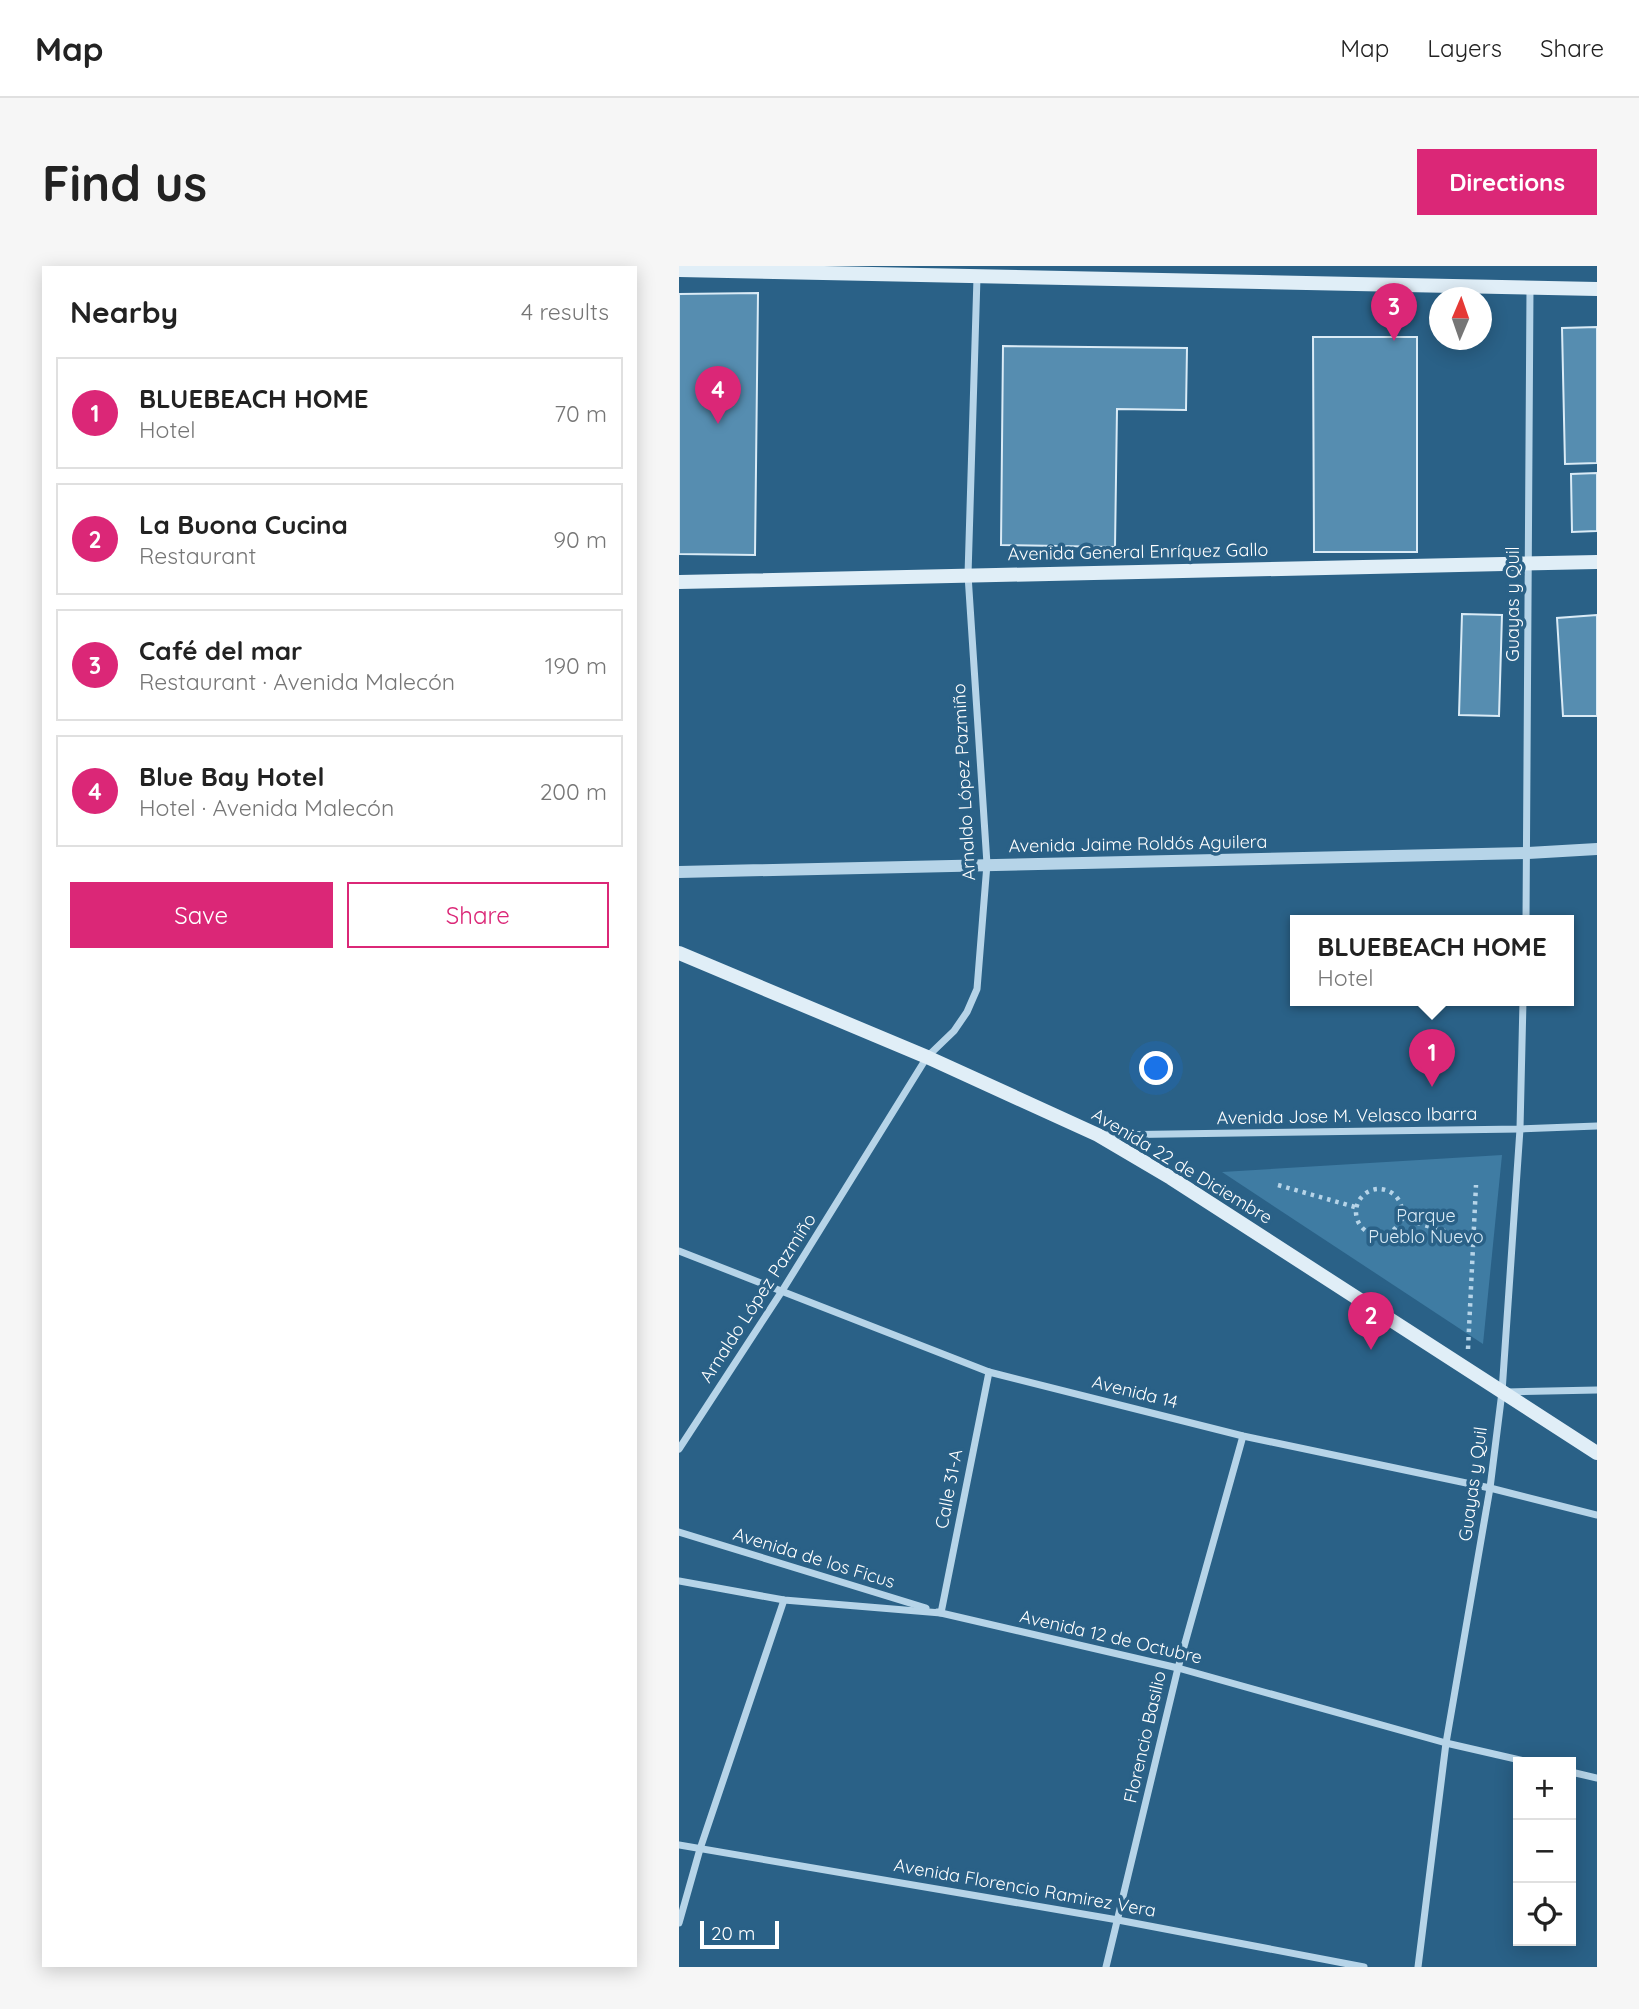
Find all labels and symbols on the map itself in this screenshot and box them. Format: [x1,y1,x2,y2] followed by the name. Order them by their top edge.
[1371,283,1417,341] pin: 3
[1429,287,1492,350] north arrow
[695,366,741,424] pin: 4
[1008,538,1268,565] street label: Avenida General Enríquez Gallo
[1501,546,1524,662] street label: Guayas y Quil
[947,683,980,881] street label: Arnaldo López Pazmiño
[1008,830,1268,857] street label: Avenida Jaime Roldós Aguilera
[1409,1029,1455,1087] pin: 1
[1139,1051,1173,1085] your location
[1088,1102,1277,1229] street label: Avenida 22 de Diciembre
[1216,1102,1478,1129] street label: Avenida Jose M. Velasco Ibarra
[1368,1204,1484,1248] park label: Parque Pueblo Nuevo
[694,1209,821,1387] street label: Arnaldo López Pazmiño
[1348,1292,1394,1350] pin: 2
[1090,1370,1180,1413] street label: Avenida 14
[1453,1425,1492,1543] street label: Guayas y Quil
[930,1447,968,1531] street label: Calle 31-A
[730,1522,898,1593] street label: Avenida de los Ficus
[1018,1604,1205,1669] street label: Avenida 12 de Octubre
[1118,1669,1171,1805] street label: Florencio Basilio
[892,1853,1158,1922] street label: Avenida Florencio Ramirez Vera
[700,1918,779,1950] scale bar

